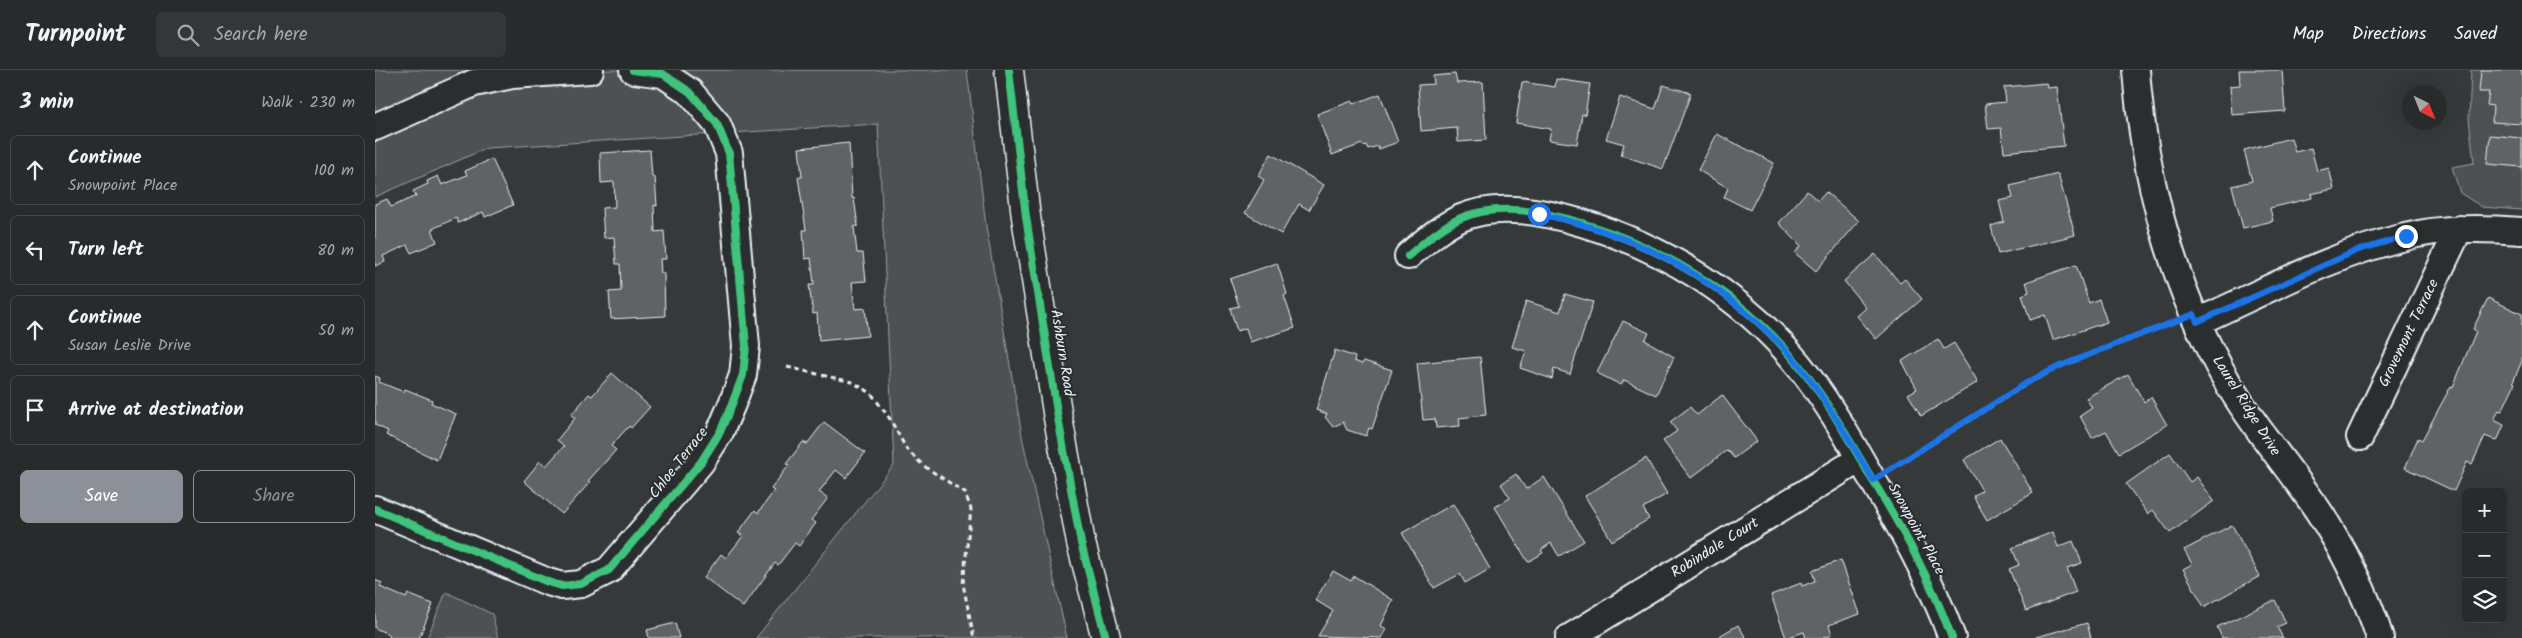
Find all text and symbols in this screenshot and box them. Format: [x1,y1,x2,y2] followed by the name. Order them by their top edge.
[156,12,506,57] search box
[25,15,126,54] text: Turnpoint
[214,20,308,50] text: Search here
[2292,20,2324,49] text: Map
[2352,20,2426,49] text: Directions
[2454,20,2497,49] text: Saved
[174,21,202,49] icon: search
[2402,85,2447,130] north arrow
[20,86,74,119] text: 3 min
[261,90,355,115] text: Walk · 230 m
[68,143,141,173] text: Continue
[21,156,49,184] icon: ahead
[314,158,354,183] text: 100 m
[68,173,177,198] text: Snowpoint Place
[1528,203,1551,226] route start
[2395,225,2418,248] route end
[68,235,143,265] text: Turn left
[21,236,49,264] icon: left
[317,238,354,263] text: 80 m
[2372,275,2446,391] street label: Grovemont Terrace
[68,303,141,333] text: Continue
[1043,308,1081,399] street label: Ashburn Road
[21,316,49,344] icon: ahead
[318,318,354,343] text: 50 m
[68,333,191,358] text: Susan Leslie Drive
[2205,351,2287,461] street label: Laurel Ridge Drive
[68,395,244,425] text: Arrive at destination
[21,396,49,424] icon: arrive
[643,422,715,504] street label: Chloe Terrace
[20,470,183,523] button: Save
[193,470,355,523] button: Share
[1881,478,1951,580] street label: Snowpoint Place
[2462,488,2507,623] map controls
[2462,488,2507,533] button: +
[1666,511,1764,585] street label: Robindale Court
[2462,533,2507,578] button: −
[2462,578,2507,623] button: layers

